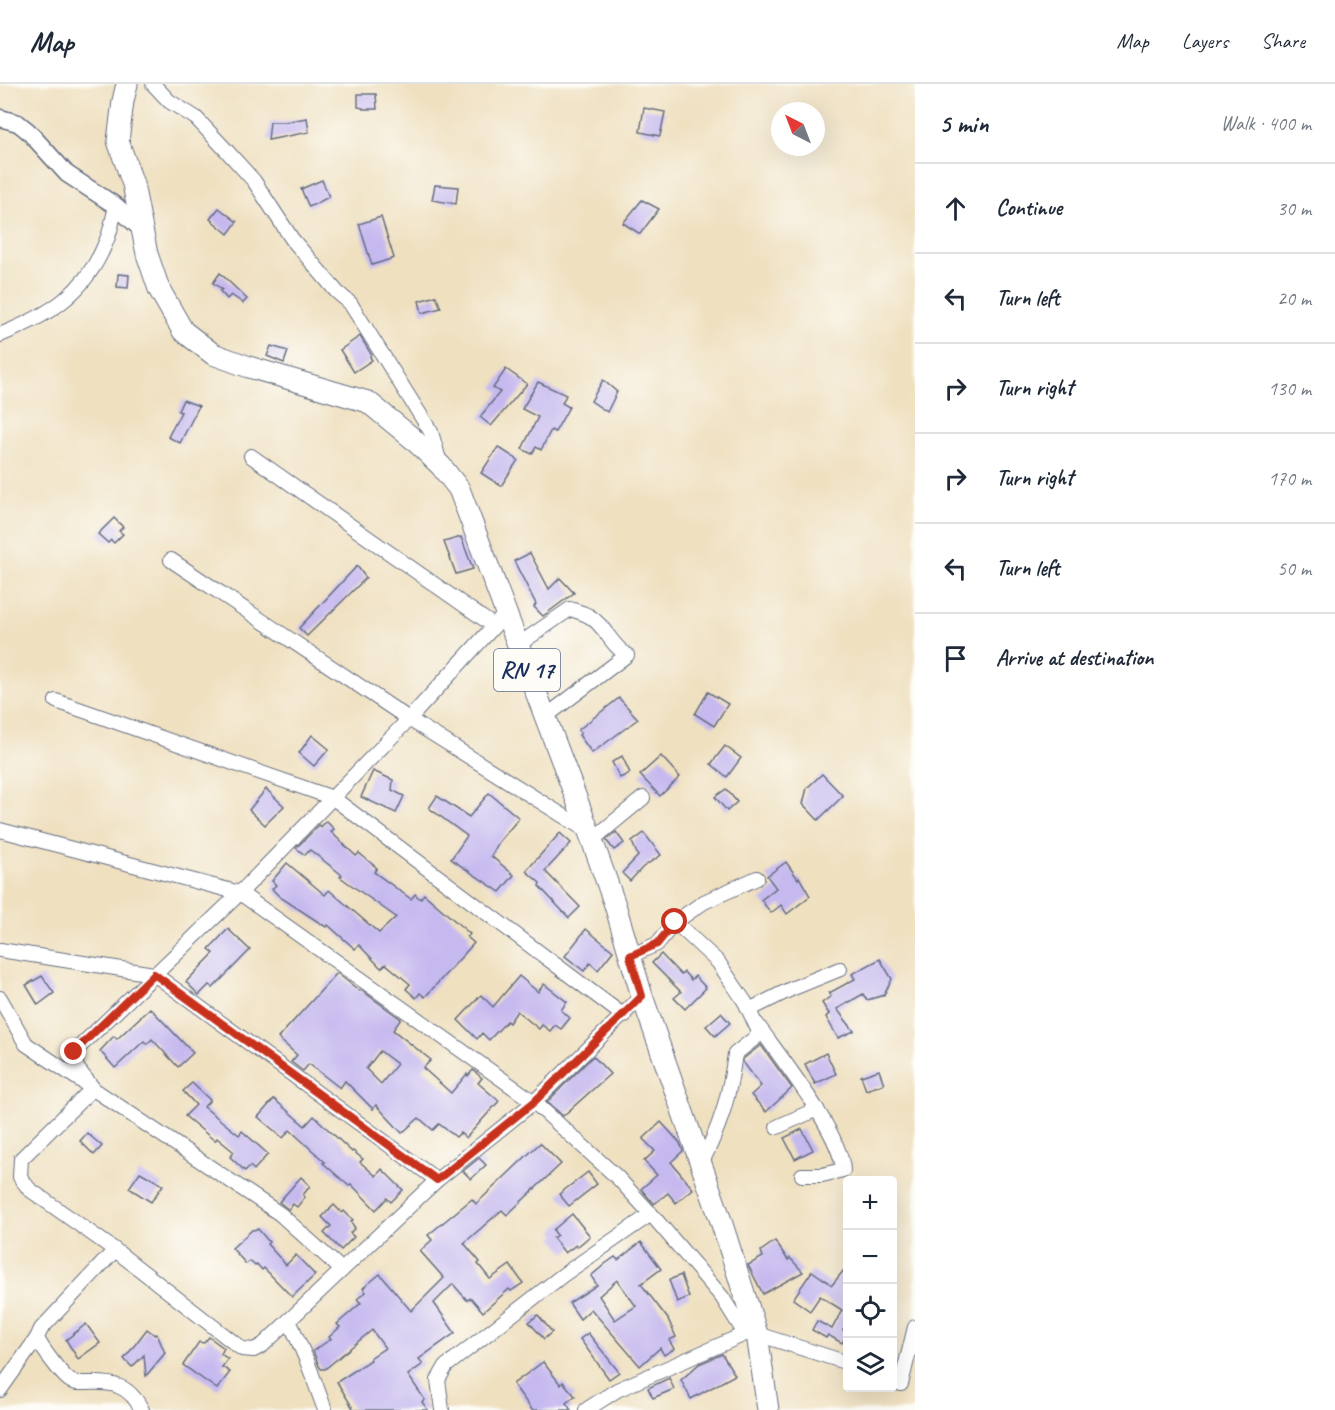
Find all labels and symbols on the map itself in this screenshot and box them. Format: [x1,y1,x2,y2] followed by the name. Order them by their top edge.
[771,102,825,156] north arrow
[494,649,560,691] road number: RN 17
[661,908,687,934] route start
[60,1038,86,1064] route end

